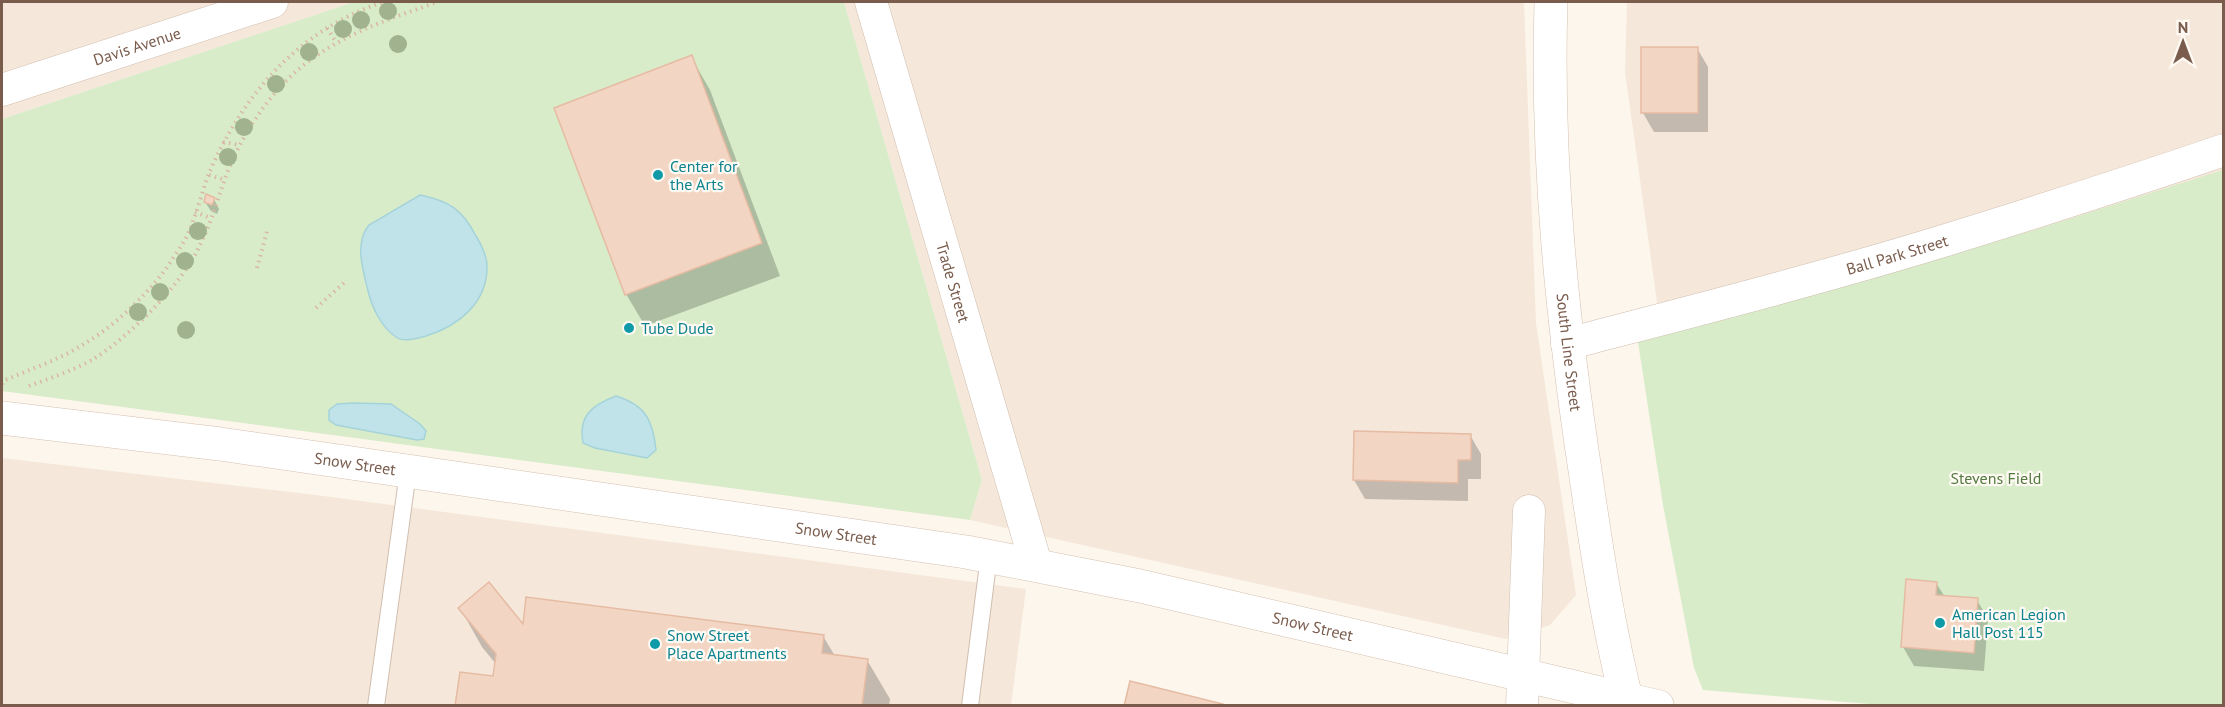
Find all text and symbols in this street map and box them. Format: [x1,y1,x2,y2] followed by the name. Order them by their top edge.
[2153,12,2213,72] north arrow
[2178,17,2188,37] text: N
[91,22,183,70] street label: Davis Avenue
[670,156,738,194] place label: Center for the Arts
[651,168,665,182] marker: Center for the Arts
[1844,230,1951,279] street label: Ball Park Street
[932,240,975,325] street label: Trade Street
[1552,292,1586,413] street label: South Line Street
[641,318,714,338] place label: Tube Dude
[622,321,636,335] marker: Tube Dude
[313,448,398,479] street label: Snow Street
[1951,468,2041,488] park label: Stevens Field
[794,517,879,549] street label: Snow Street
[1952,604,2066,642] place label: American Legion Hall Post 115
[1270,607,1356,645] street label: Snow Street
[1933,616,1947,630] marker: American Legion Hall Post 115
[667,625,787,663] place label: Snow Street Place Apartments
[648,637,662,651] marker: Snow Street Place Apartments

